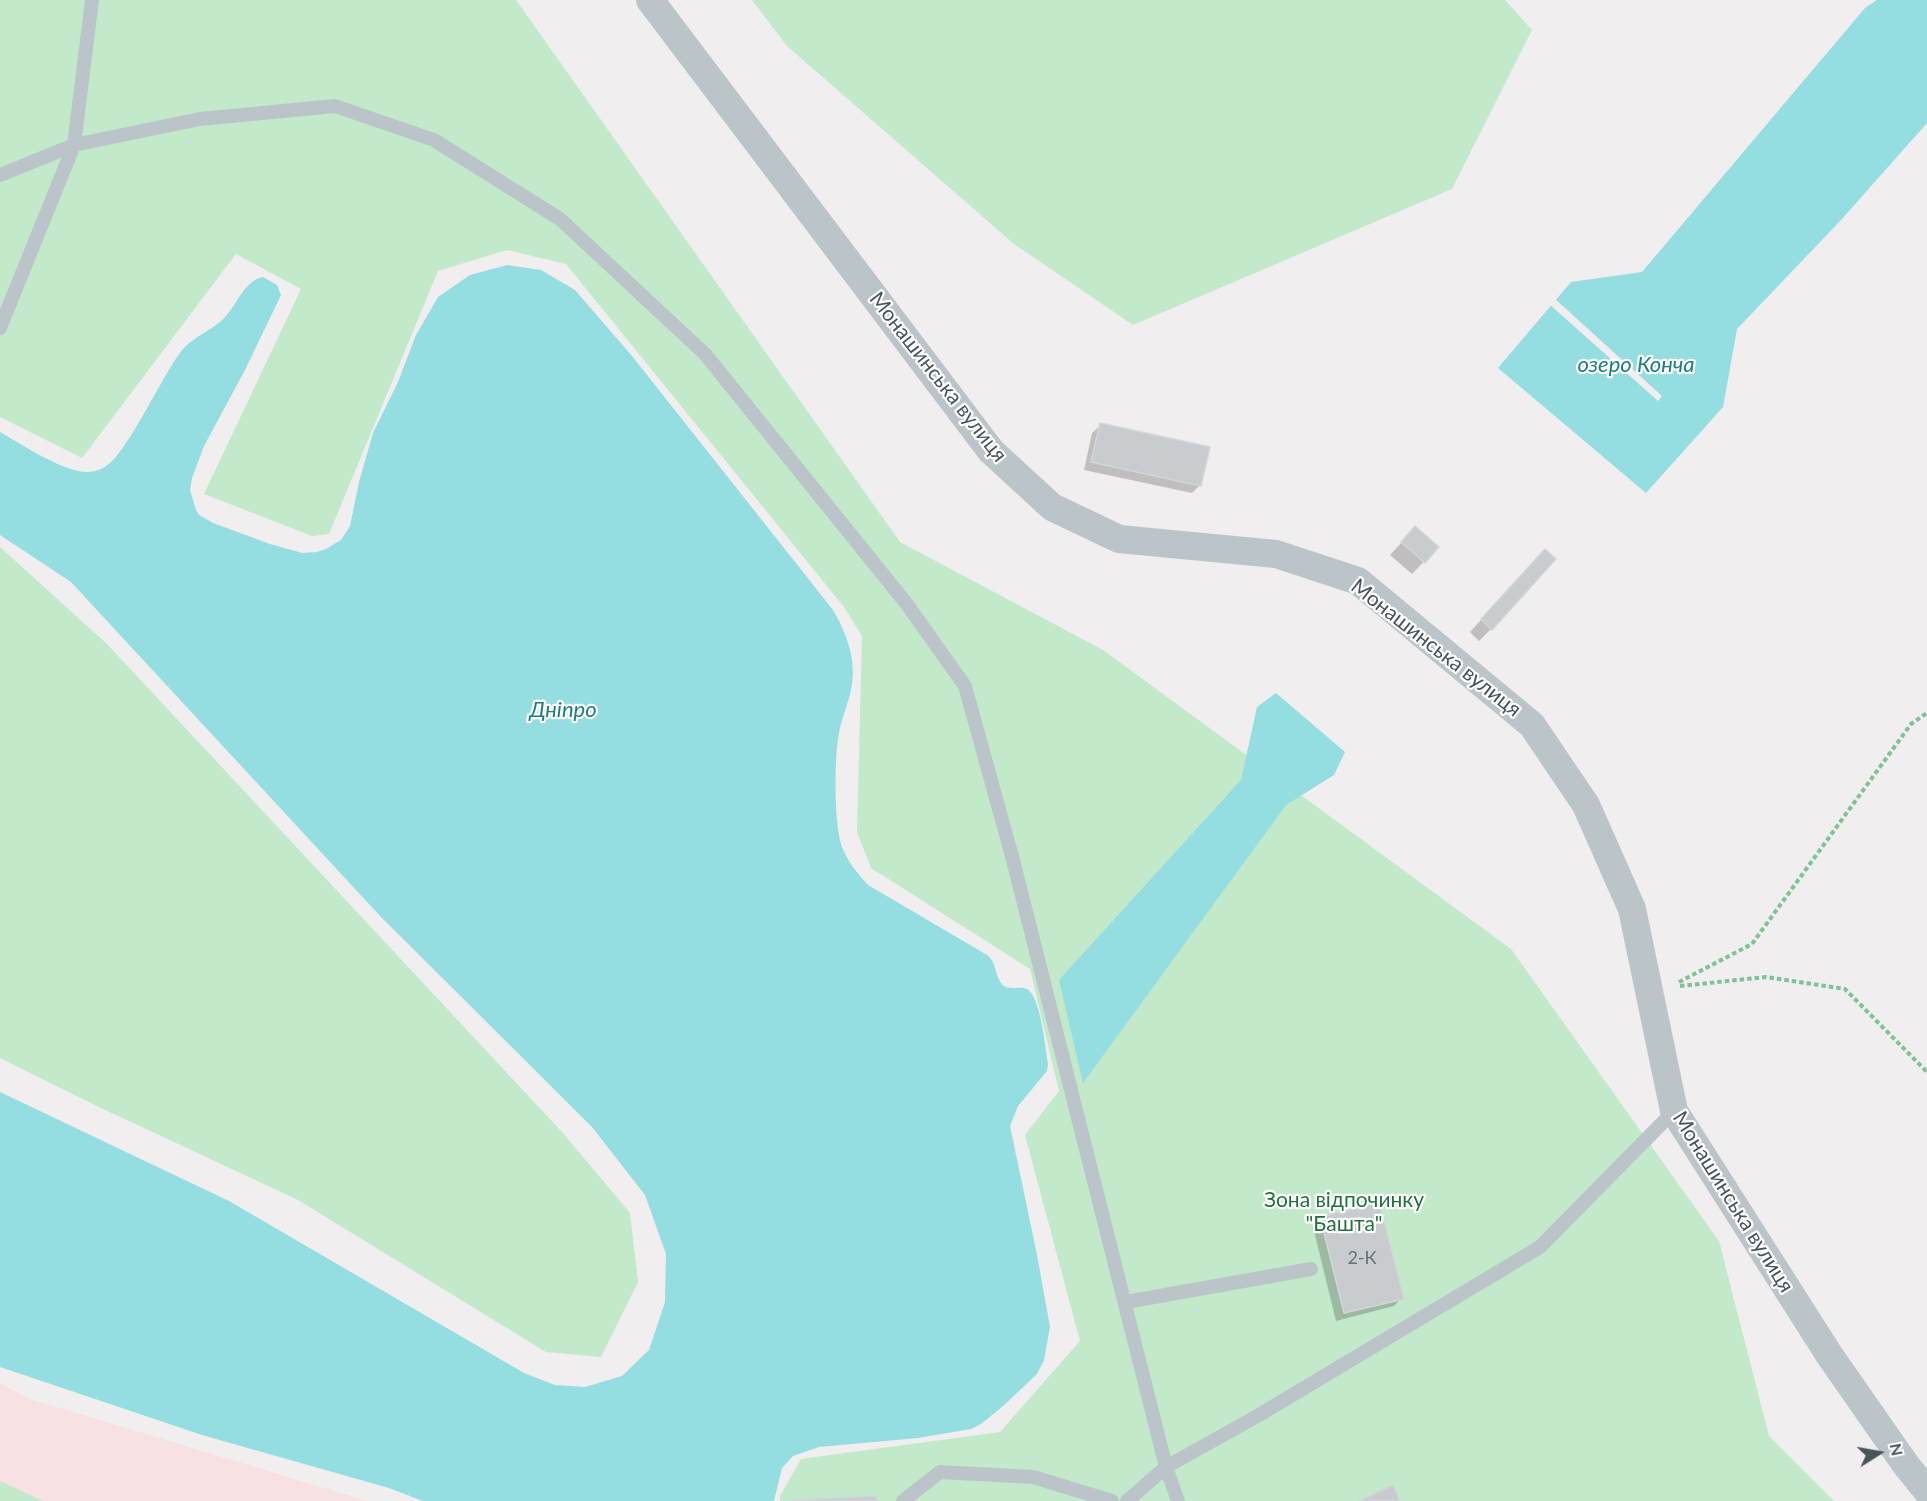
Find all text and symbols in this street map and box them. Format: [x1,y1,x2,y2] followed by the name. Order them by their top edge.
[864,287,1012,467] street label: Монашинська вулиця
[1577,352,1695,378] water label: озеро Конча
[1346,574,1526,722] street label: Монашинська вулиця
[529,697,597,723] water label: Дніпро
[1667,1107,1799,1297] street label: Монашинська вулиця
[1264,1187,1424,1237] park label: Зона відпочинку "Башта"
[1347,1247,1377,1269] house number: 2-К
[1849,1423,1909,1483] north arrow
[1887,1442,1908,1457] text: N

